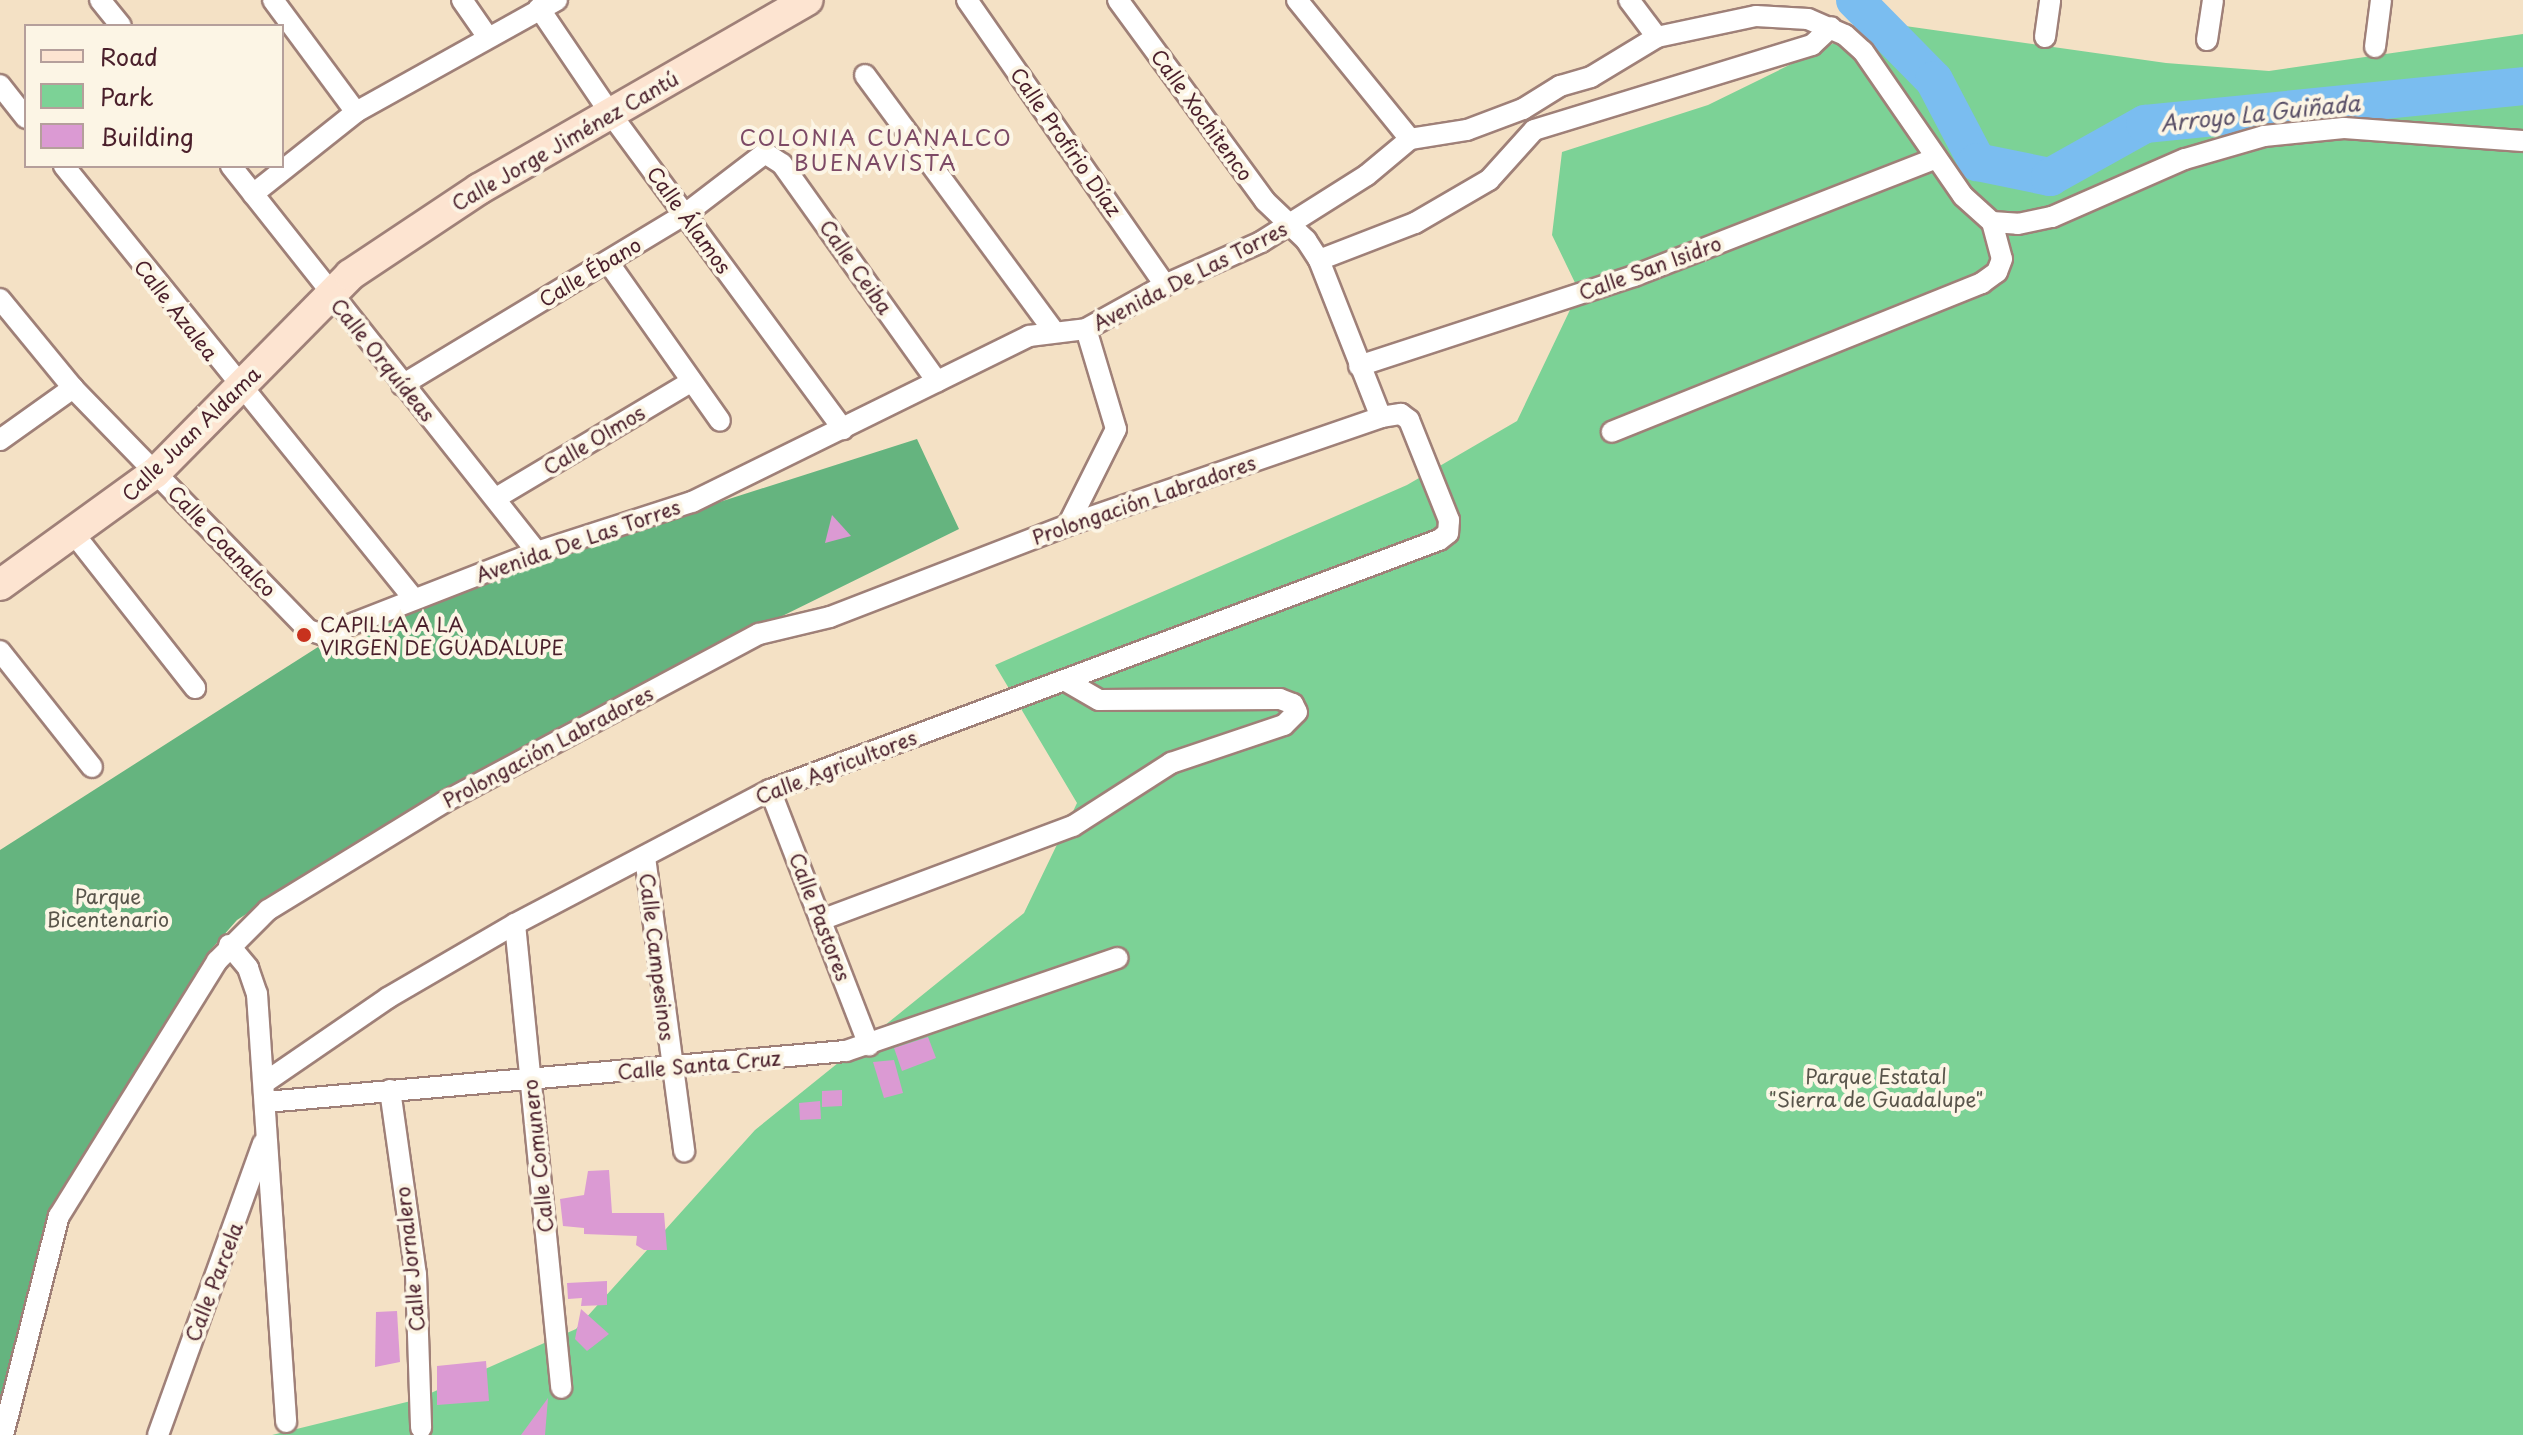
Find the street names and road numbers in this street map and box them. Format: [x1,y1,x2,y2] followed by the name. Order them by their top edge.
[1146,44,1258,186] street label: Calle Xochitenco
[1006,63,1126,221] street label: Calle Profirio Díaz
[447,66,683,216] street label: Calle Jorge Jiménez Cantú
[642,161,736,279] street label: Calle Álamos
[815,215,897,319] street label: Calle Ceiba
[1089,216,1291,336] street label: Avenida De Las Torres
[1575,231,1725,305] street label: Calle San Isidro
[535,232,645,312] street label: Calle Ébano
[129,255,223,365] street label: Calle Azalea
[325,293,441,427] street label: Calle Orquídeas
[116,361,266,507] street label: Calle Juan Aldama
[538,400,650,480] street label: Calle Olmos
[1029,450,1259,550] street label: Prolongación Labradores
[163,480,281,602] street label: Calle Coanalco
[472,495,684,587] street label: Avenida De Las Torres
[439,681,657,813] street label: Prolongación Labradores
[752,725,920,809] street label: Calle Agricultores
[785,849,855,985] street label: Calle Pastores
[635,871,679,1043] street label: Calle Campesinos
[616,1046,782,1084] street label: Calle Santa Cruz
[518,1078,558,1234] street label: Calle Comunero
[390,1185,430,1333] street label: Calle Jornalero
[180,1219,248,1345] street label: Calle Parcela

